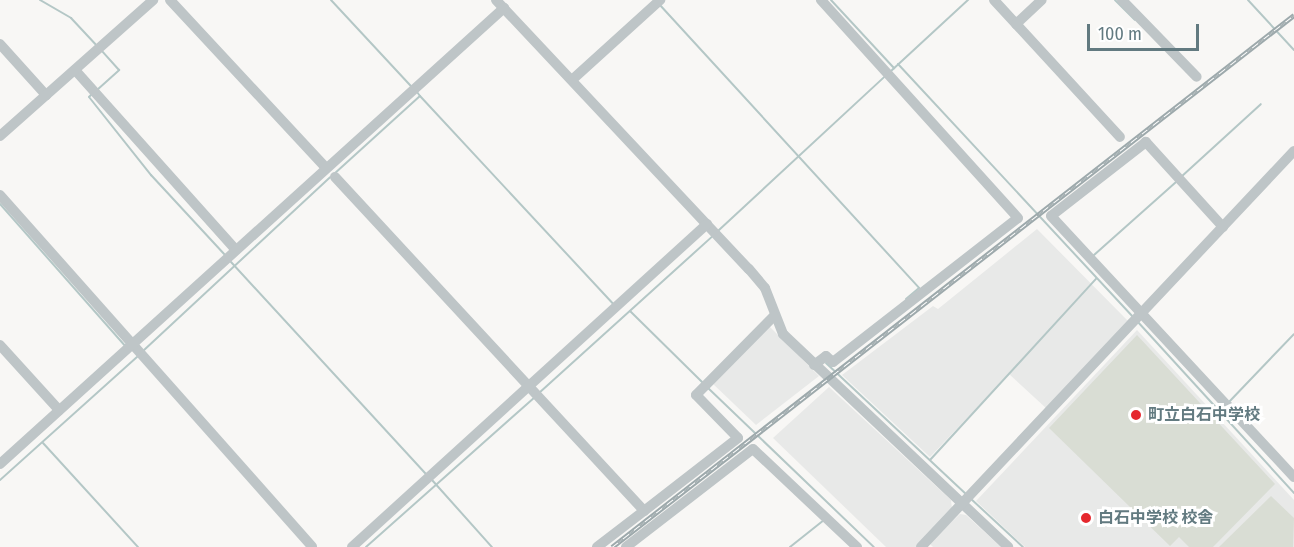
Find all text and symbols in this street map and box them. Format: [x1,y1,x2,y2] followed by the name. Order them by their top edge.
[1090,12,1202,50] scale bar
[1098,23,1142,45] text: 100 m
[1148,405,1260,425] place label: 町立白石中学校
[1129,408,1143,422] marker: 町立白石中学校
[1098,508,1213,528] place label: 白石中学校 校舎
[1079,511,1093,525] marker: 白石中学校 校舎

